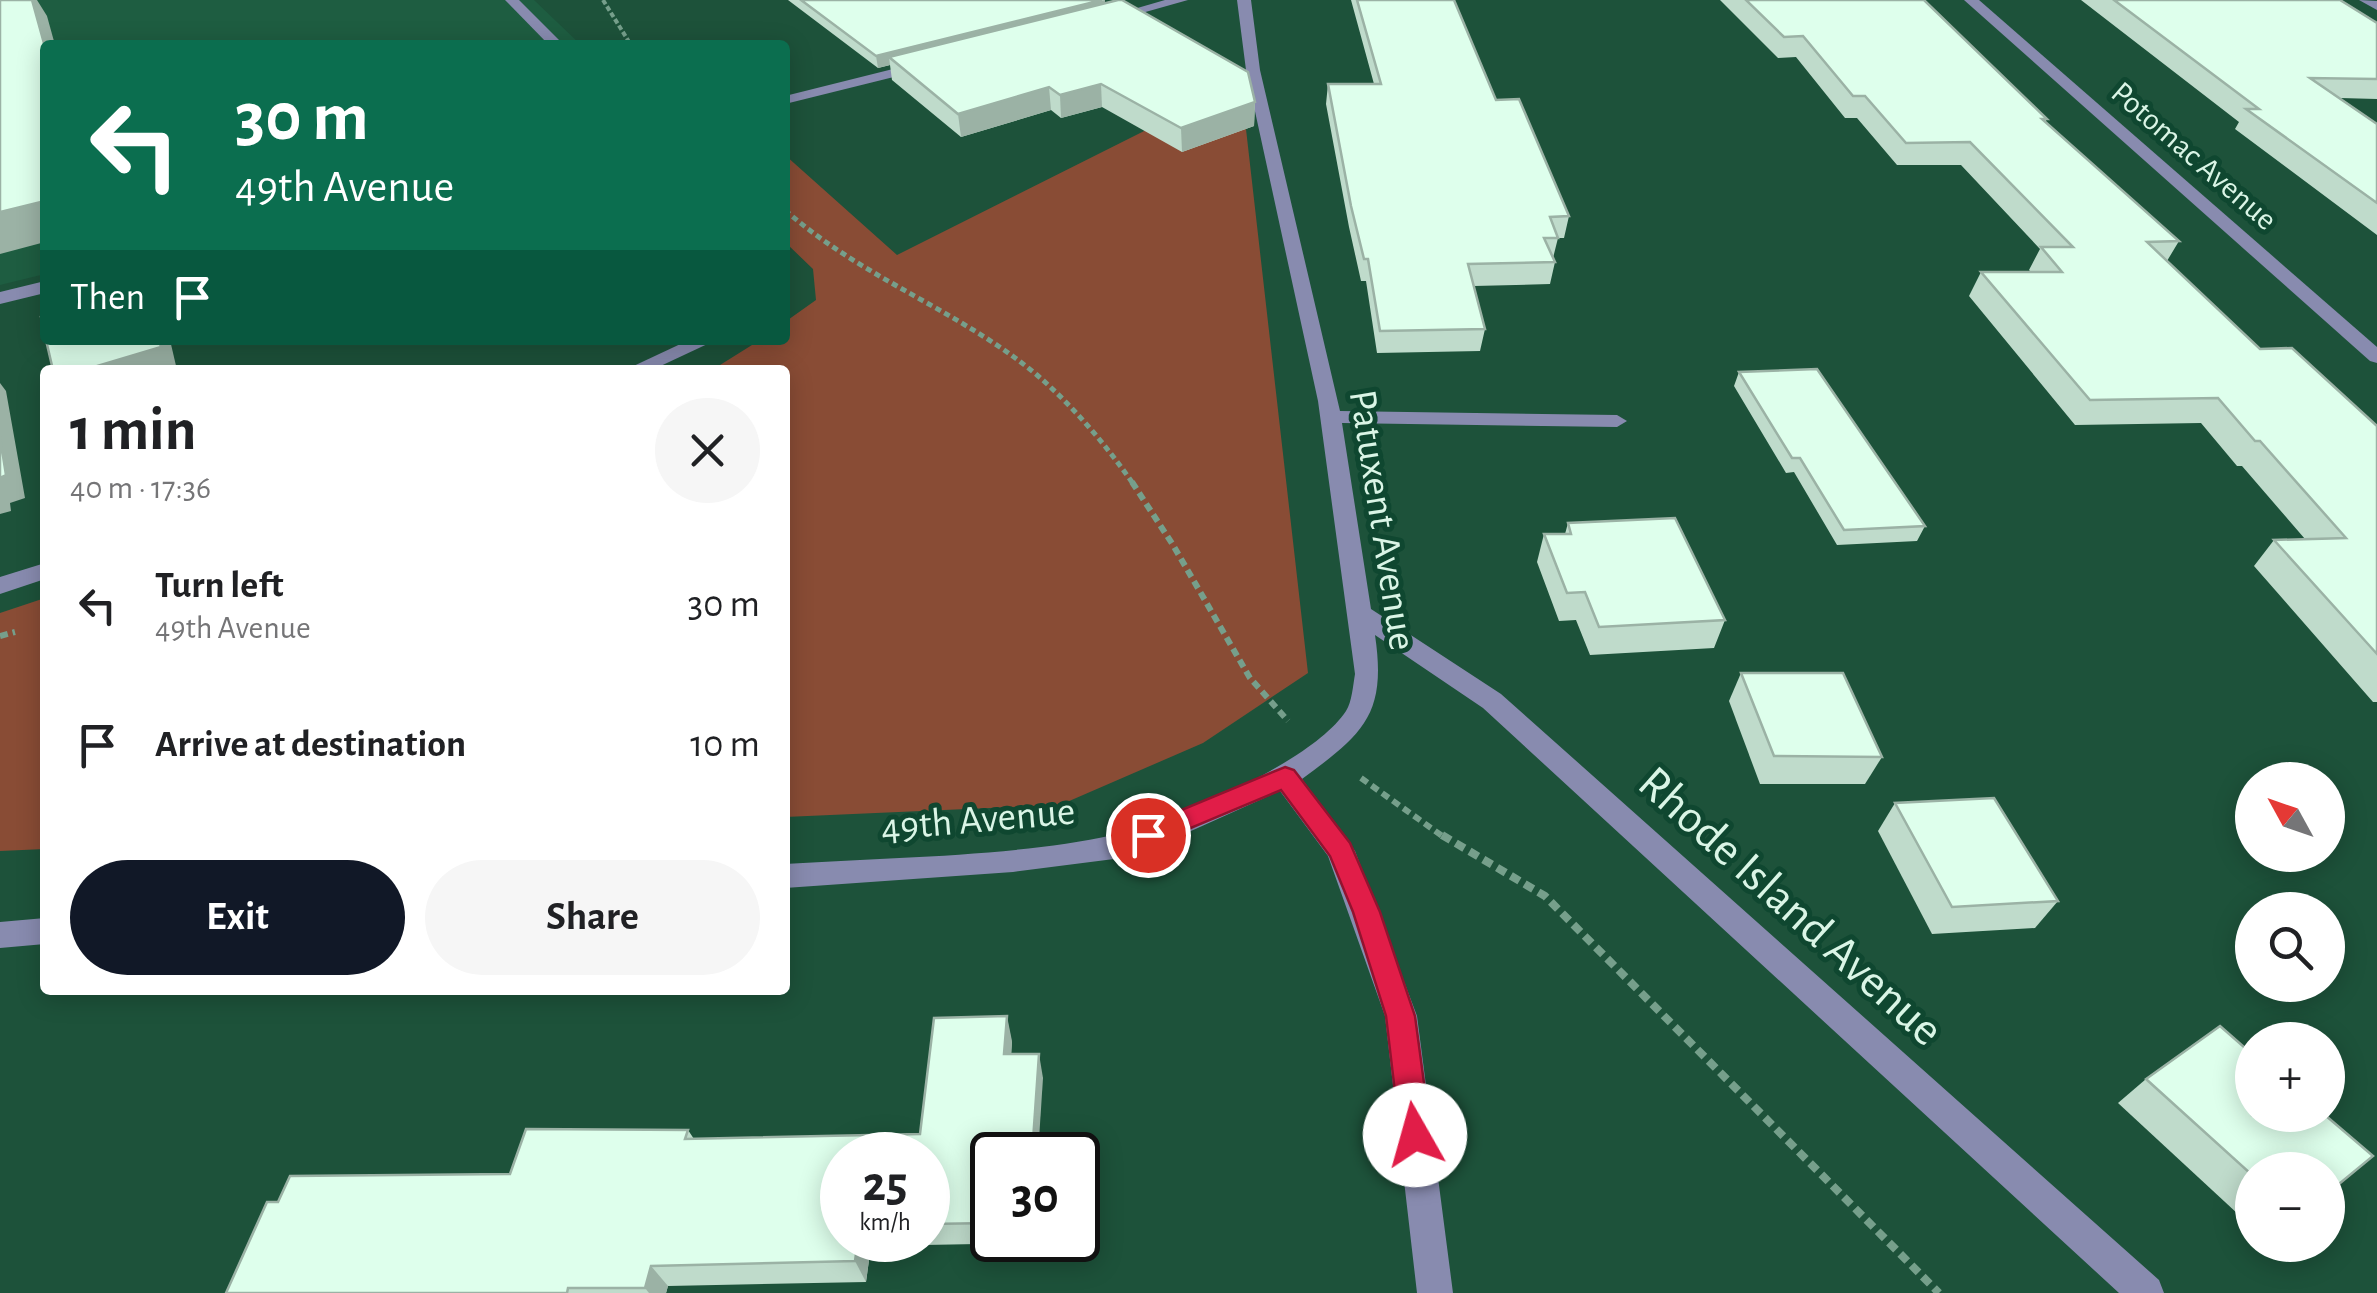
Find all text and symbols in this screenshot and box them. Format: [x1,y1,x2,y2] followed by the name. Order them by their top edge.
[2105,76,2283,236] street label: Potomac Avenue
[70,80,200,210] icon: left
[235,83,369,153] text: 30 m
[235,165,454,210] text: 49th Avenue
[165,270,220,325] icon: arrive
[70,279,145,317] text: Then
[1342,387,1422,653] street label: Patuxent Avenue
[655,398,760,503] button: close
[70,401,196,461] text: 1 min
[70,472,211,504] text: 40 m · 17:36
[155,567,283,605] text: Turn left
[70,578,125,633] icon: left
[688,586,760,624] text: 30 m
[155,612,311,644] text: 49th Avenue
[70,718,125,773] icon: arrive
[155,726,466,764] text: Arrive at destination
[690,726,760,764] text: 10 m
[1629,759,1951,1055] street label: Rhode Island Avenue
[2235,762,2345,872] north arrow
[2235,762,2345,1262] map controls
[879,792,1077,848] street label: 49th Avenue
[1106,793,1191,878] pin
[1121,808,1176,863] icon: arrive
[70,860,405,975] button: Exit
[425,860,760,975] button: Share
[2235,892,2345,1002] button: search
[2235,1022,2345,1132] button: +
[1363,1083,1467,1187] position arrow
[970,1132,1100,1262] speed limit sign: 30
[2235,1152,2345,1262] button: −
[862,1160,908,1210] text: 25
[859,1210,911,1235] text: km/h

